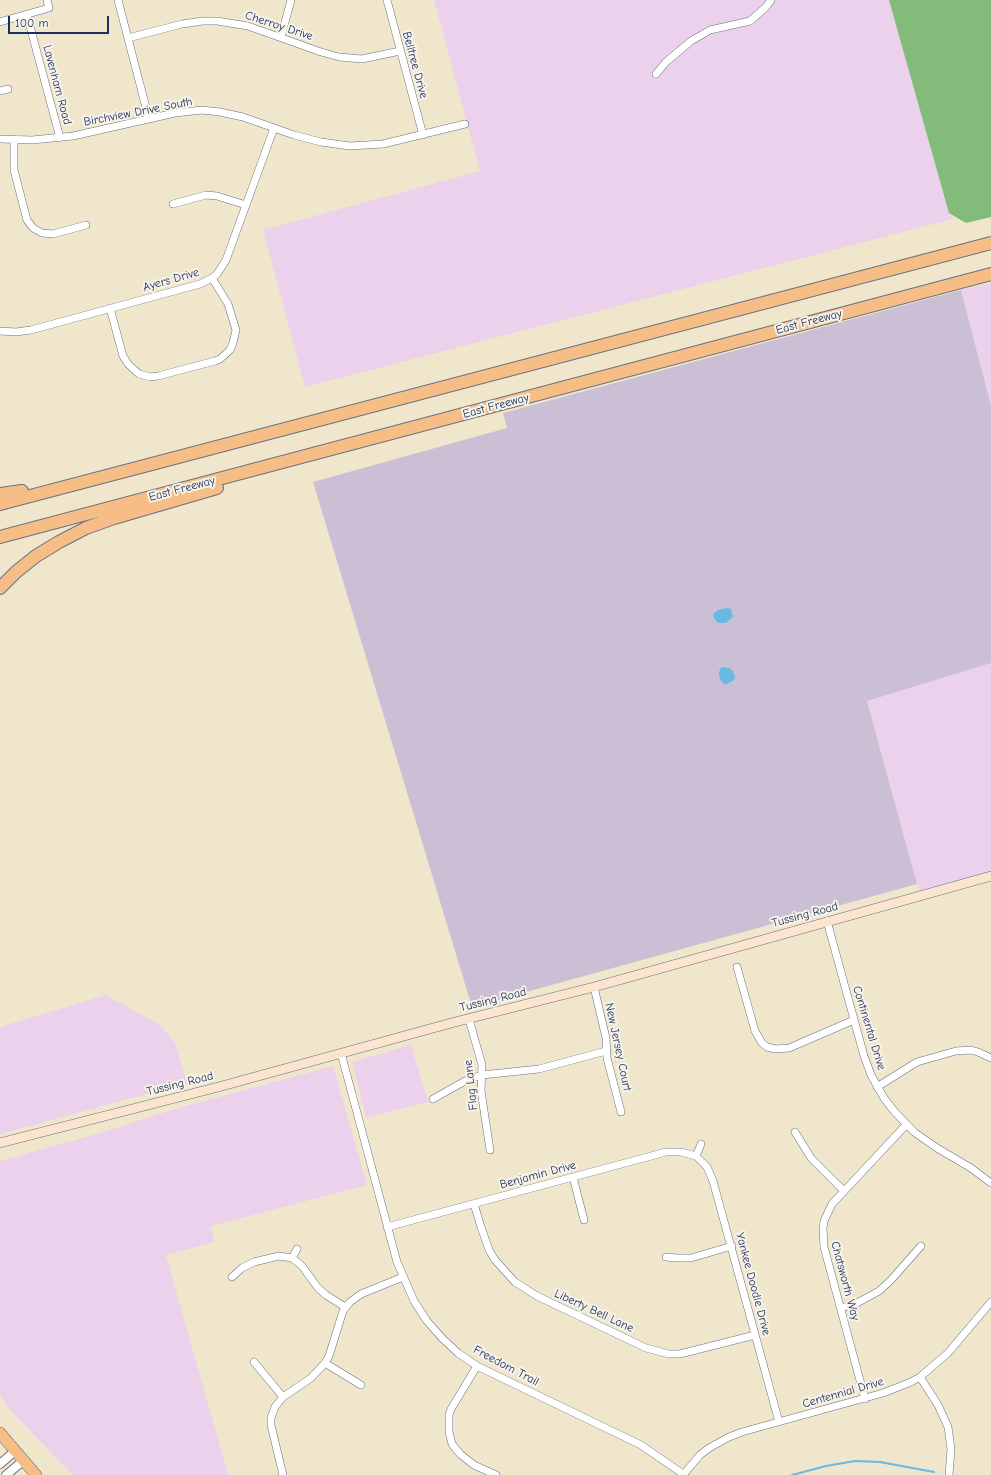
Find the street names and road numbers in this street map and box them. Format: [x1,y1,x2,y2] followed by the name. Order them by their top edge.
[243,8,315,44] street label: Cherroy Drive
[399,30,431,100] street label: Belltree Drive
[39,44,75,126] street label: Lavenham Road
[82,94,194,130] street label: Birchview Drive South
[141,265,201,295] street label: Ayers Drive
[774,306,844,338] street label: East Freeway
[461,390,531,422] street label: East Freeway
[147,473,217,505] street label: East Freeway
[770,899,840,931] street label: Tussing Road
[849,984,889,1072] street label: Continental Drive
[458,985,528,1015] street label: Tussing Road
[602,1002,634,1092] street label: New Jersey Court
[461,1059,481,1111] street label: Flag Lane
[145,1069,215,1099] street label: Tussing Road
[498,1158,578,1192] street label: Benjamin Drive
[732,1231,774,1337] street label: Yankee Doodle Drive
[827,1240,863,1322] street label: Chatsworth Way
[552,1286,636,1336] street label: Liberty Bell Lane
[471,1343,541,1389] street label: Freedom Trail
[801,1375,885,1411] street label: Centennial Drive

